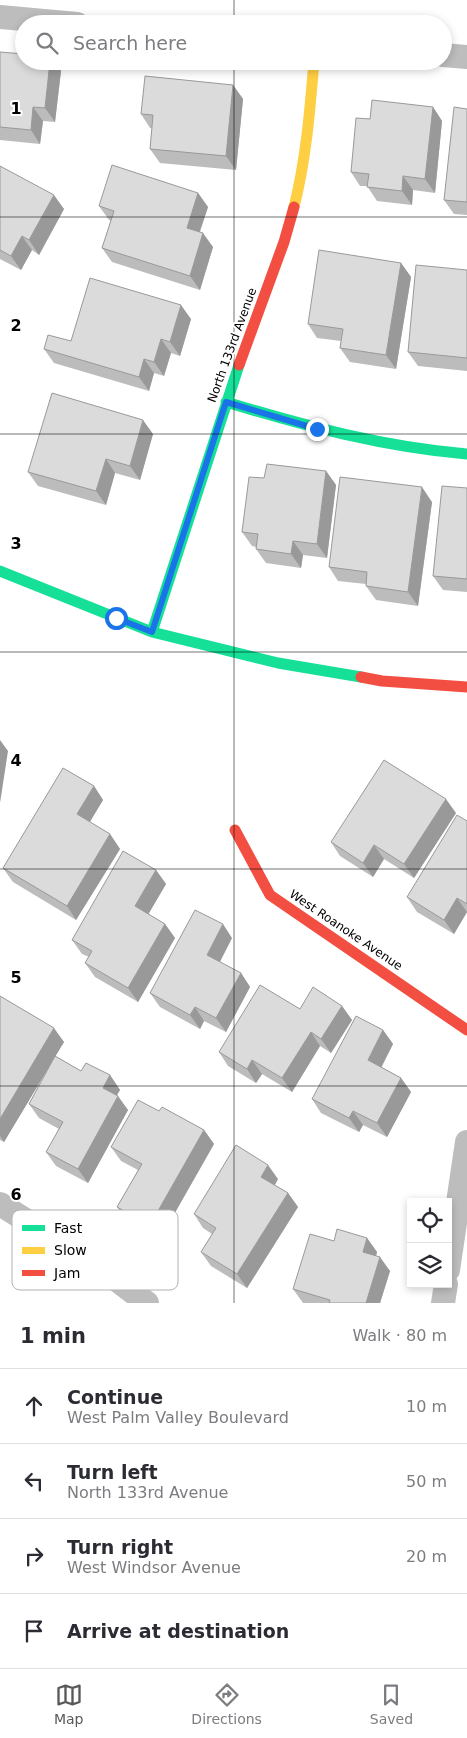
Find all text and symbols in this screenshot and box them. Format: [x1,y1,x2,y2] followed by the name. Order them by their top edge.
[15,15,452,70] search box
[33,29,61,57] icon: search
[73,32,187,54] text: Search here
[10,99,22,118] text: 1
[205,286,259,404] street label: North 133rd Avenue
[10,316,22,335] text: 2
[306,418,329,441] route end
[10,534,22,553] text: 3
[105,607,128,630] route start
[10,751,22,770] text: 4
[287,887,405,973] street label: West Roanoke Avenue
[10,968,22,987] text: 5
[10,1185,22,1204] text: 6
[407,1198,452,1288] map controls
[407,1198,452,1243] button: locate
[12,1210,178,1290] legend
[54,1220,83,1236] text: Fast
[54,1242,87,1258] text: Slow
[407,1243,452,1288] button: layers
[53,1265,80,1281] text: Jam
[20,1324,86,1348] text: 1 min
[352,1326,447,1345] text: Walk · 80 m
[67,1386,163,1408] text: Continue
[20,1392,48,1420] icon: ahead
[406,1397,447,1416] text: 10 m
[67,1408,289,1427] text: West Palm Valley Boulevard
[67,1461,158,1483] text: Turn left
[20,1467,48,1495] icon: left
[406,1472,447,1491] text: 50 m
[67,1483,228,1502] text: North 133rd Avenue
[67,1536,173,1558] text: Turn right
[20,1542,48,1570] icon: right
[406,1547,447,1566] text: 20 m
[67,1558,241,1577] text: West Windsor Avenue
[20,1617,48,1645] icon: arrive
[67,1620,289,1642] text: Arrive at destination
[54,1681,83,1727] tab: Map
[191,1681,262,1727] tab: Directions
[370,1681,413,1727] tab: Saved

